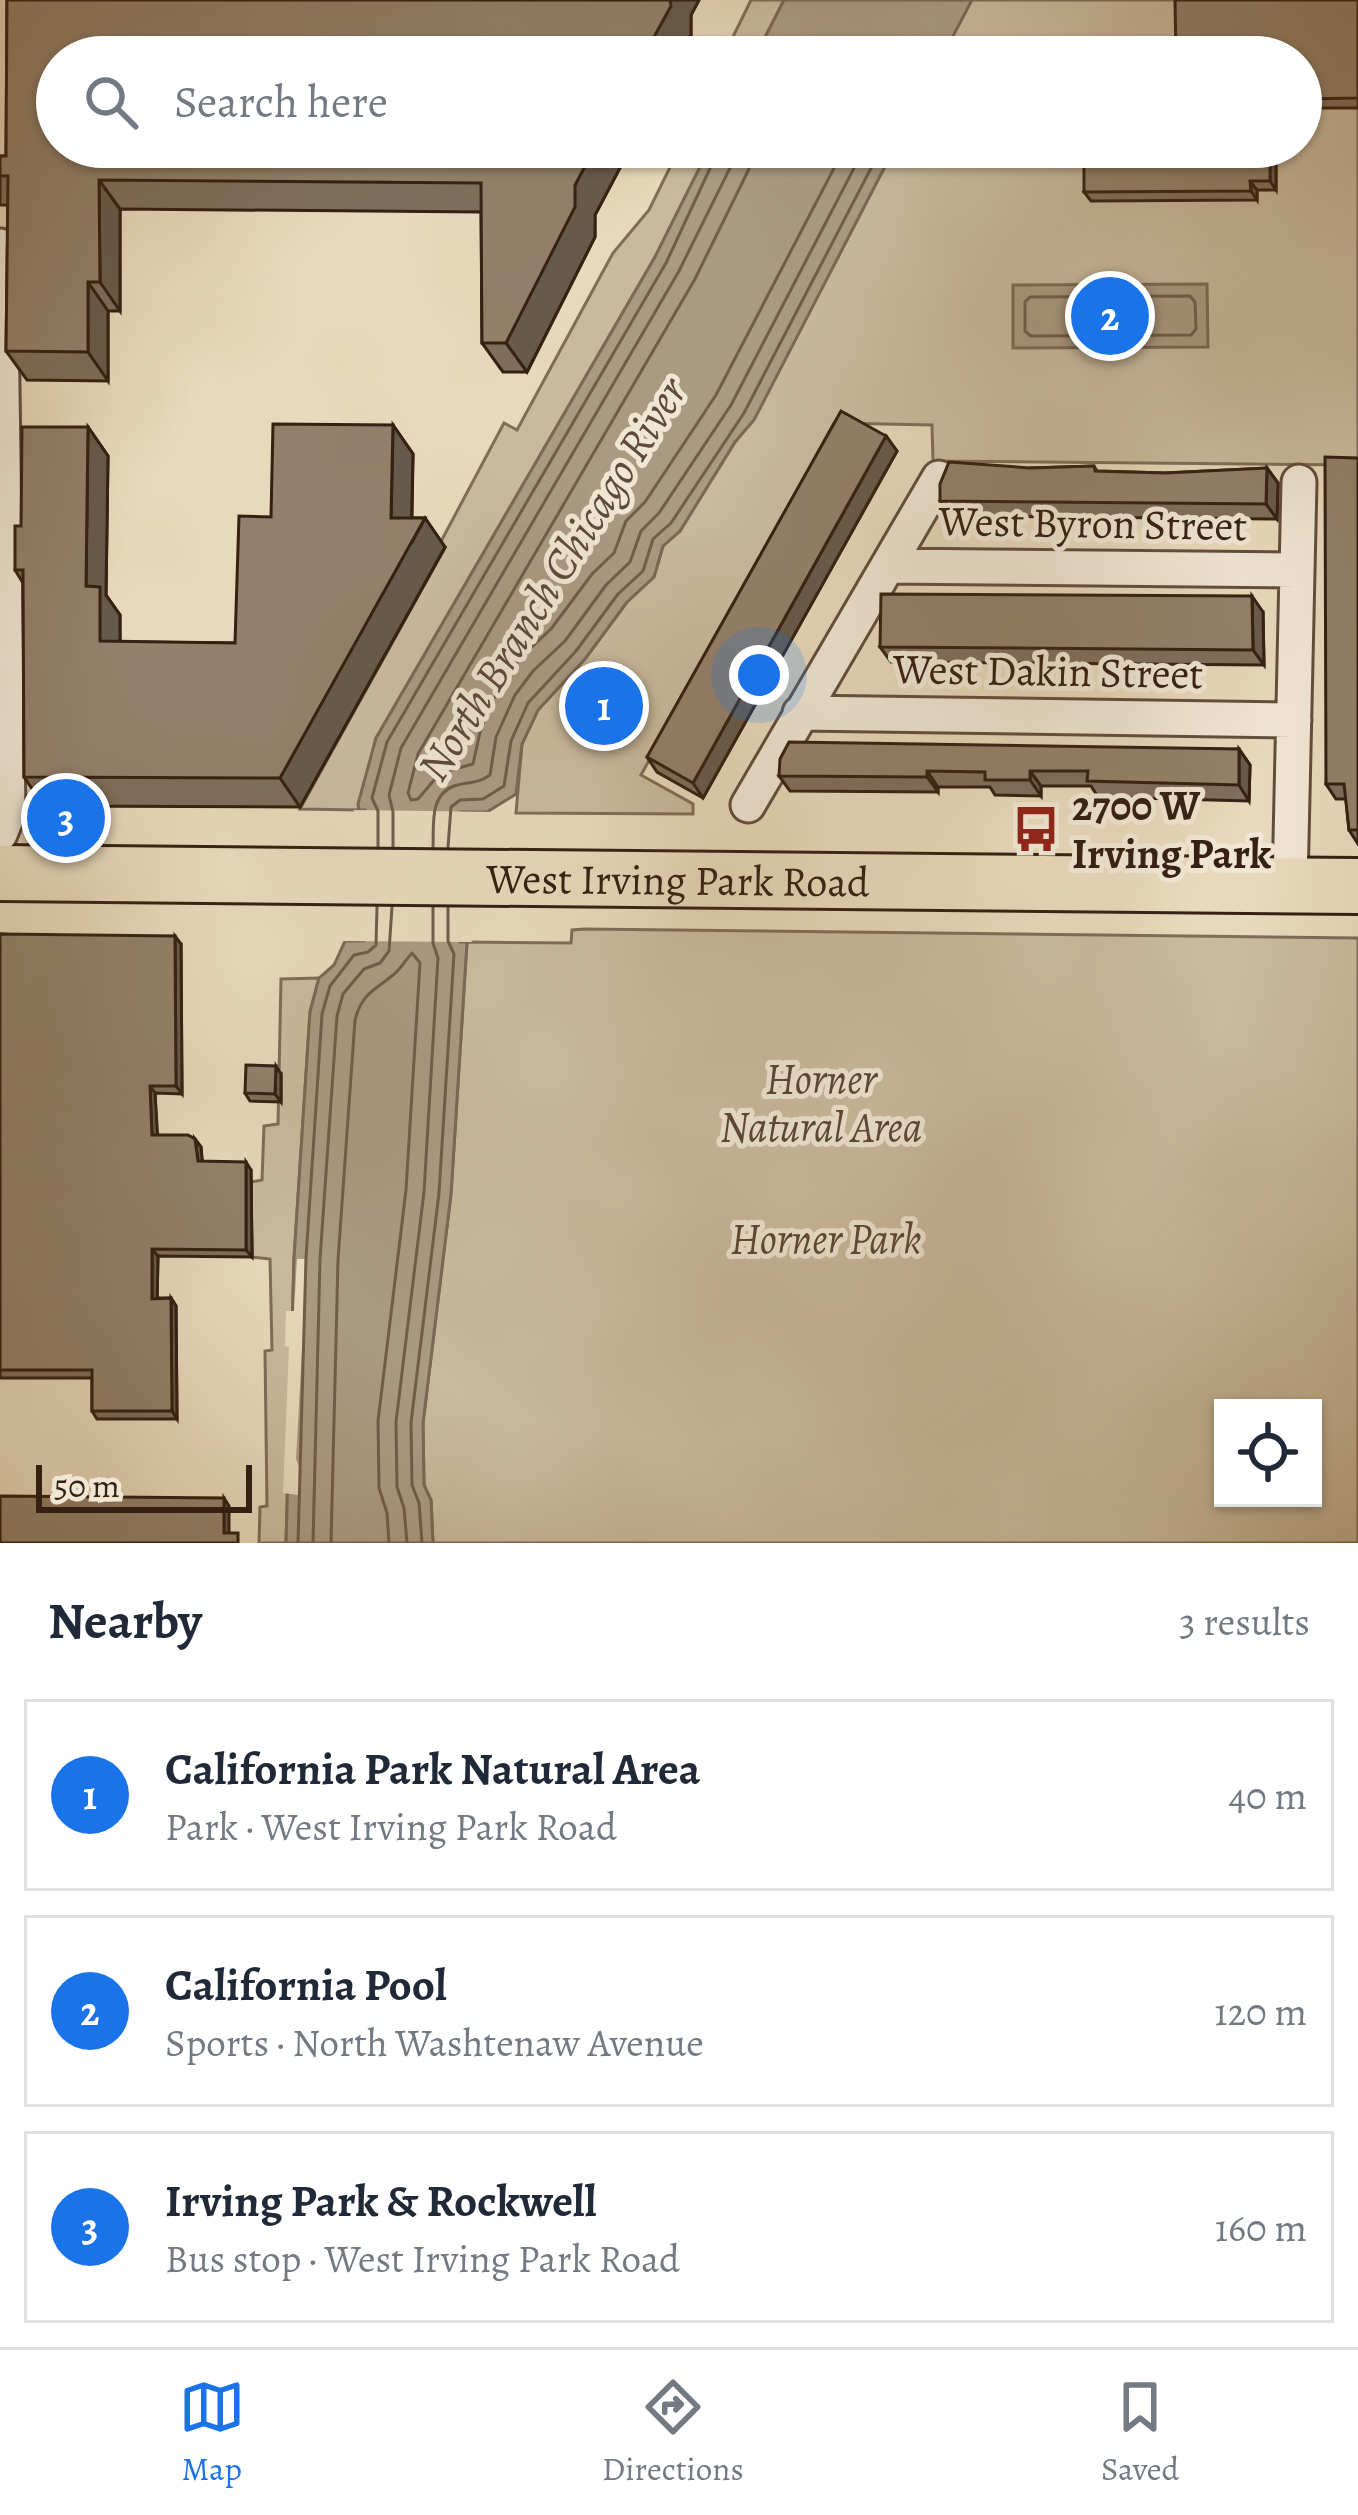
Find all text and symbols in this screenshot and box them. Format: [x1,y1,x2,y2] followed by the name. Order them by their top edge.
[36,36,1322,168] search box
[78,69,144,135] icon: search
[174,71,388,133] text: Search here
[1071,271,1149,361] pin: 2
[402,364,702,793] water label: North Branch Chicago River
[937,492,1248,554] street label: West Byron Street
[891,640,1204,702] street label: West Dakin Street
[729,645,789,705] your location
[565,661,643,751] pin: 1
[27,773,105,863] pin: 3
[1072,777,1272,882] place label: 2700 W Irving Park
[1011,804,1061,854] bus stop icon: 2700 W Irving Park
[485,849,870,910] street label: West Irving Park Road
[720,1050,922,1155] park label: Horner Natural Area
[730,1210,922,1267] park label: Horner Park
[1214,1399,1322,1507] map controls
[1214,1399,1322,1507] button: locate
[36,1459,252,1512] scale bar
[54,1463,120,1508] text: 50 m
[48,1586,202,1656] text: Nearby
[1179,1595,1310,1648] text: 3 results
[165,1738,701,1800] text: California Park Natural Area
[83,1769,97,1822] text: 1
[1228,1769,1307,1822] text: 40 m
[165,1800,617,1853] text: Park · West Irving Park Road
[165,1954,447,2016] text: California Pool
[81,1985,99,2038] text: 2
[1214,1985,1307,2038] text: 120 m
[165,2016,704,2069] text: Sports · North Washtenaw Avenue
[165,2170,597,2232] text: Irving Park & Rockwell
[82,2201,98,2254] text: 3
[1215,2201,1307,2254] text: 160 m
[165,2232,680,2285] text: Bus stop · West Irving Park Road
[179,2374,245,2491] tab: Map
[602,2374,744,2491] tab: Directions
[1101,2374,1179,2491] tab: Saved

